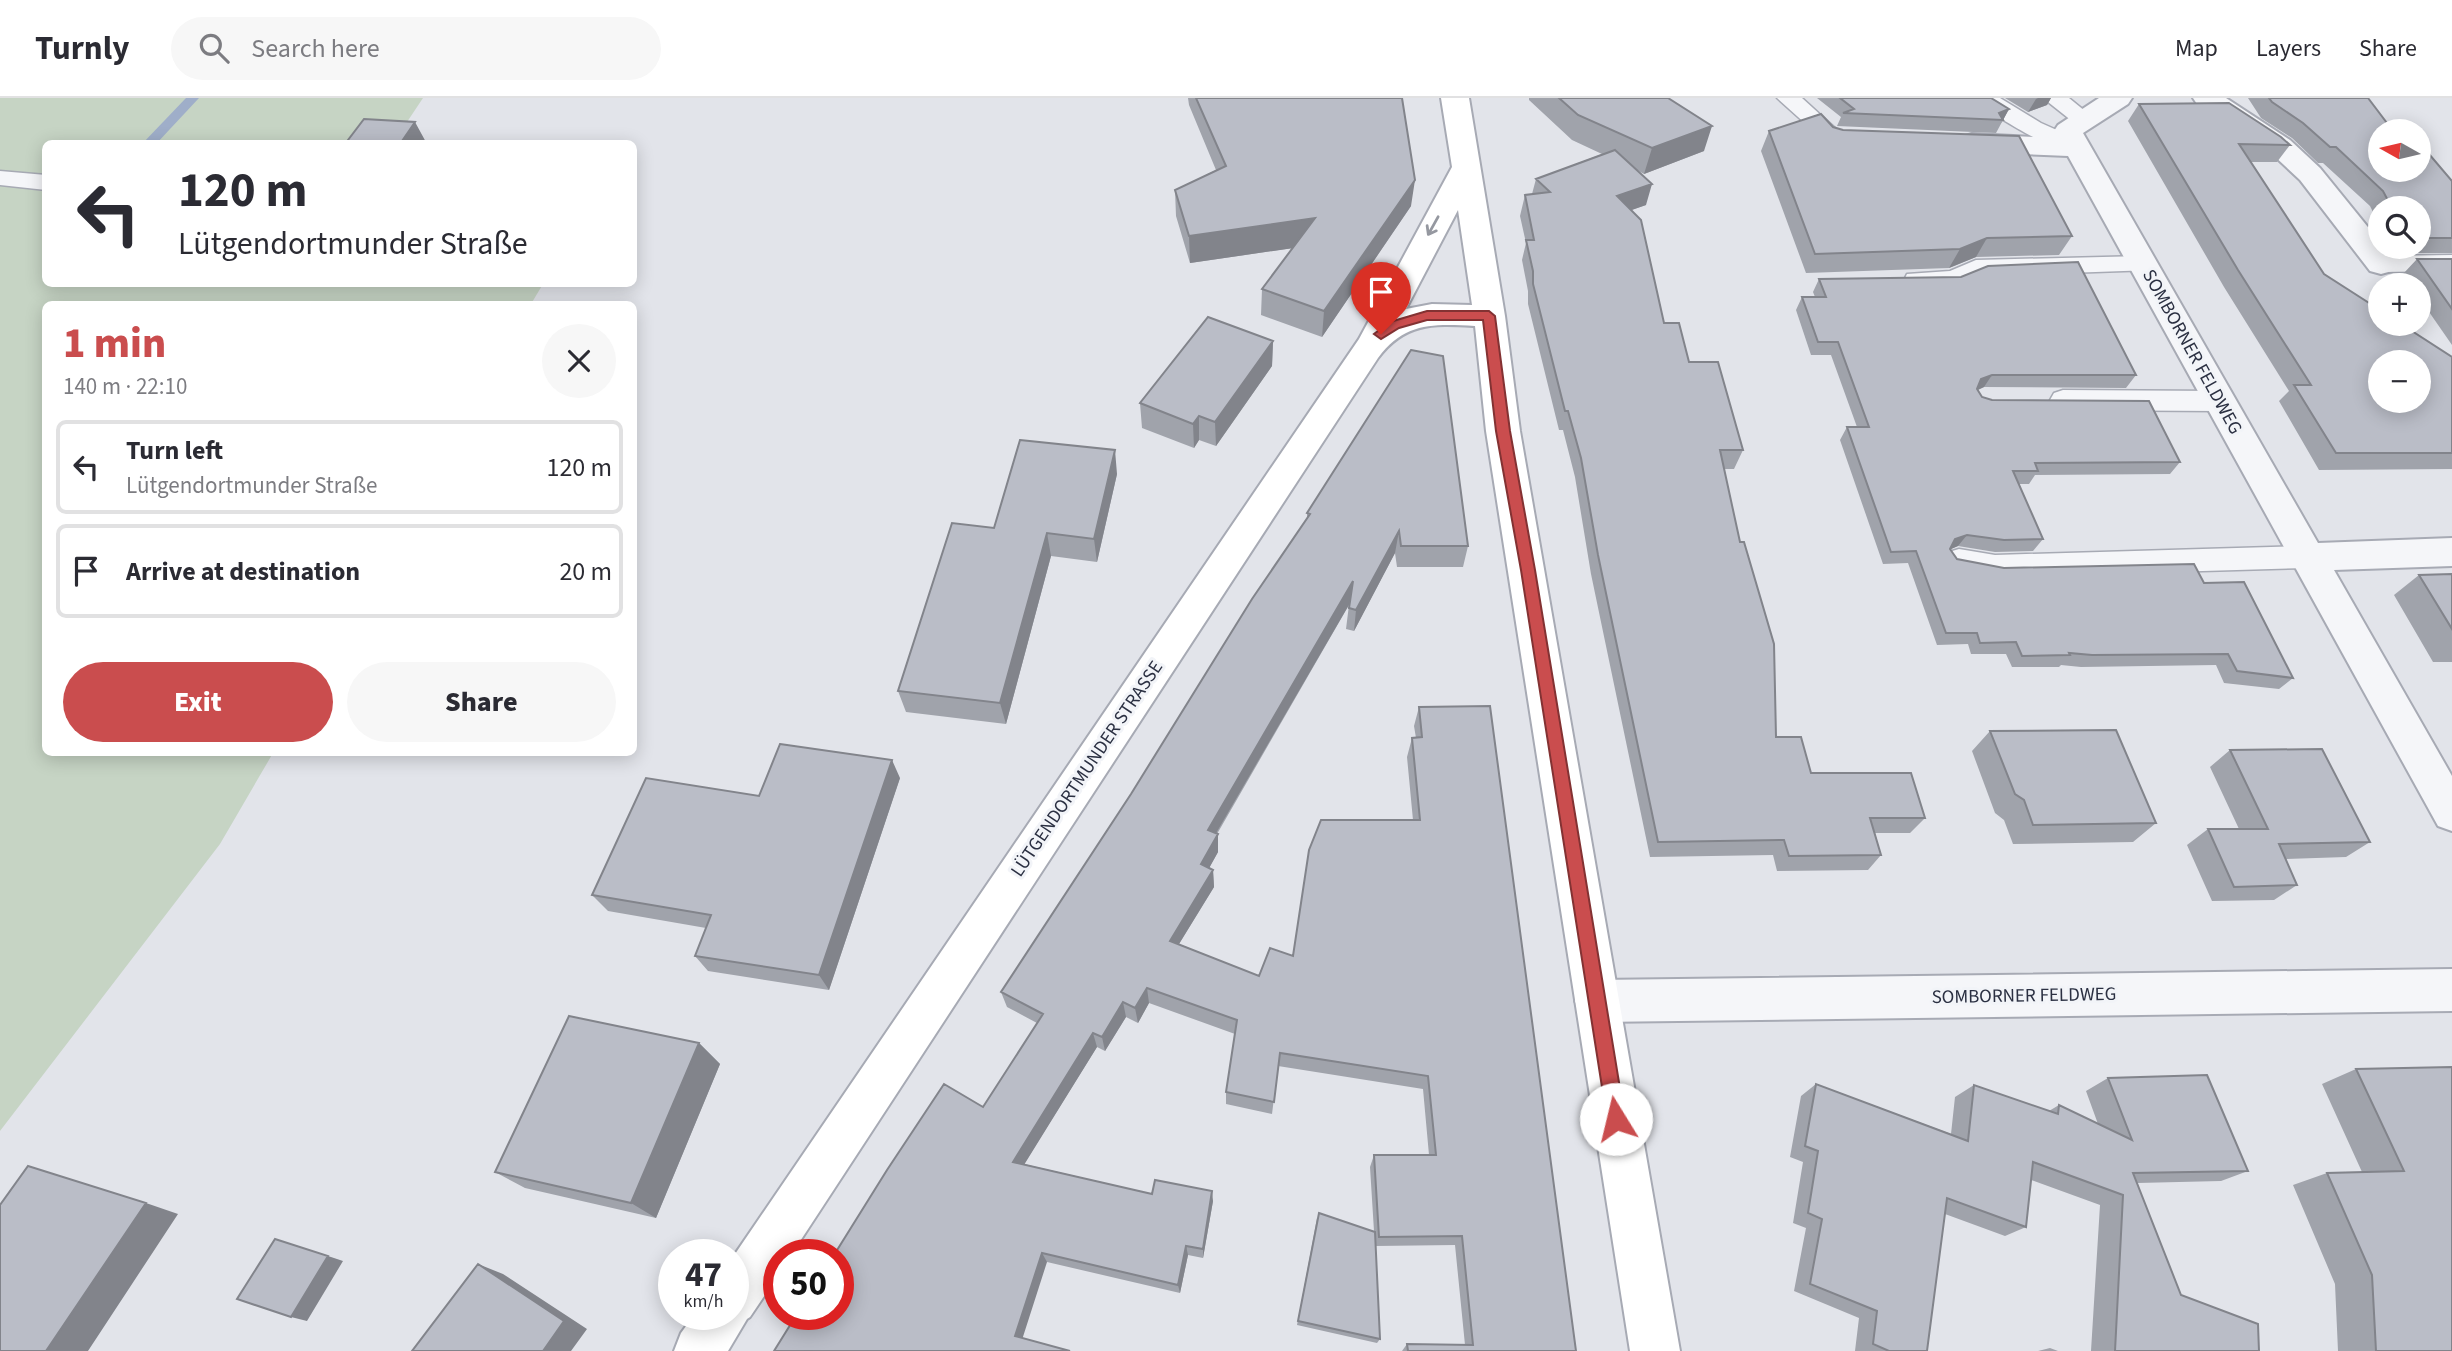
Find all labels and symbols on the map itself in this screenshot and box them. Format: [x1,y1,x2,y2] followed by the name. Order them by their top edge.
[2368,119,2431,182] north arrow
[1426,216,1440,236] one-way arrow
[1351,262,1411,334] pin
[2135,265,2249,439] street label: SOMBORNER FELDWEG
[1004,656,1170,882] street label: LÜTGENDORTMUNDER STRASSE
[1931,981,2117,1011] street label: SOMBORNER FELDWEG
[1579,1082,1653,1156] position arrow
[763,1239,854,1330] speed limit sign: 50

